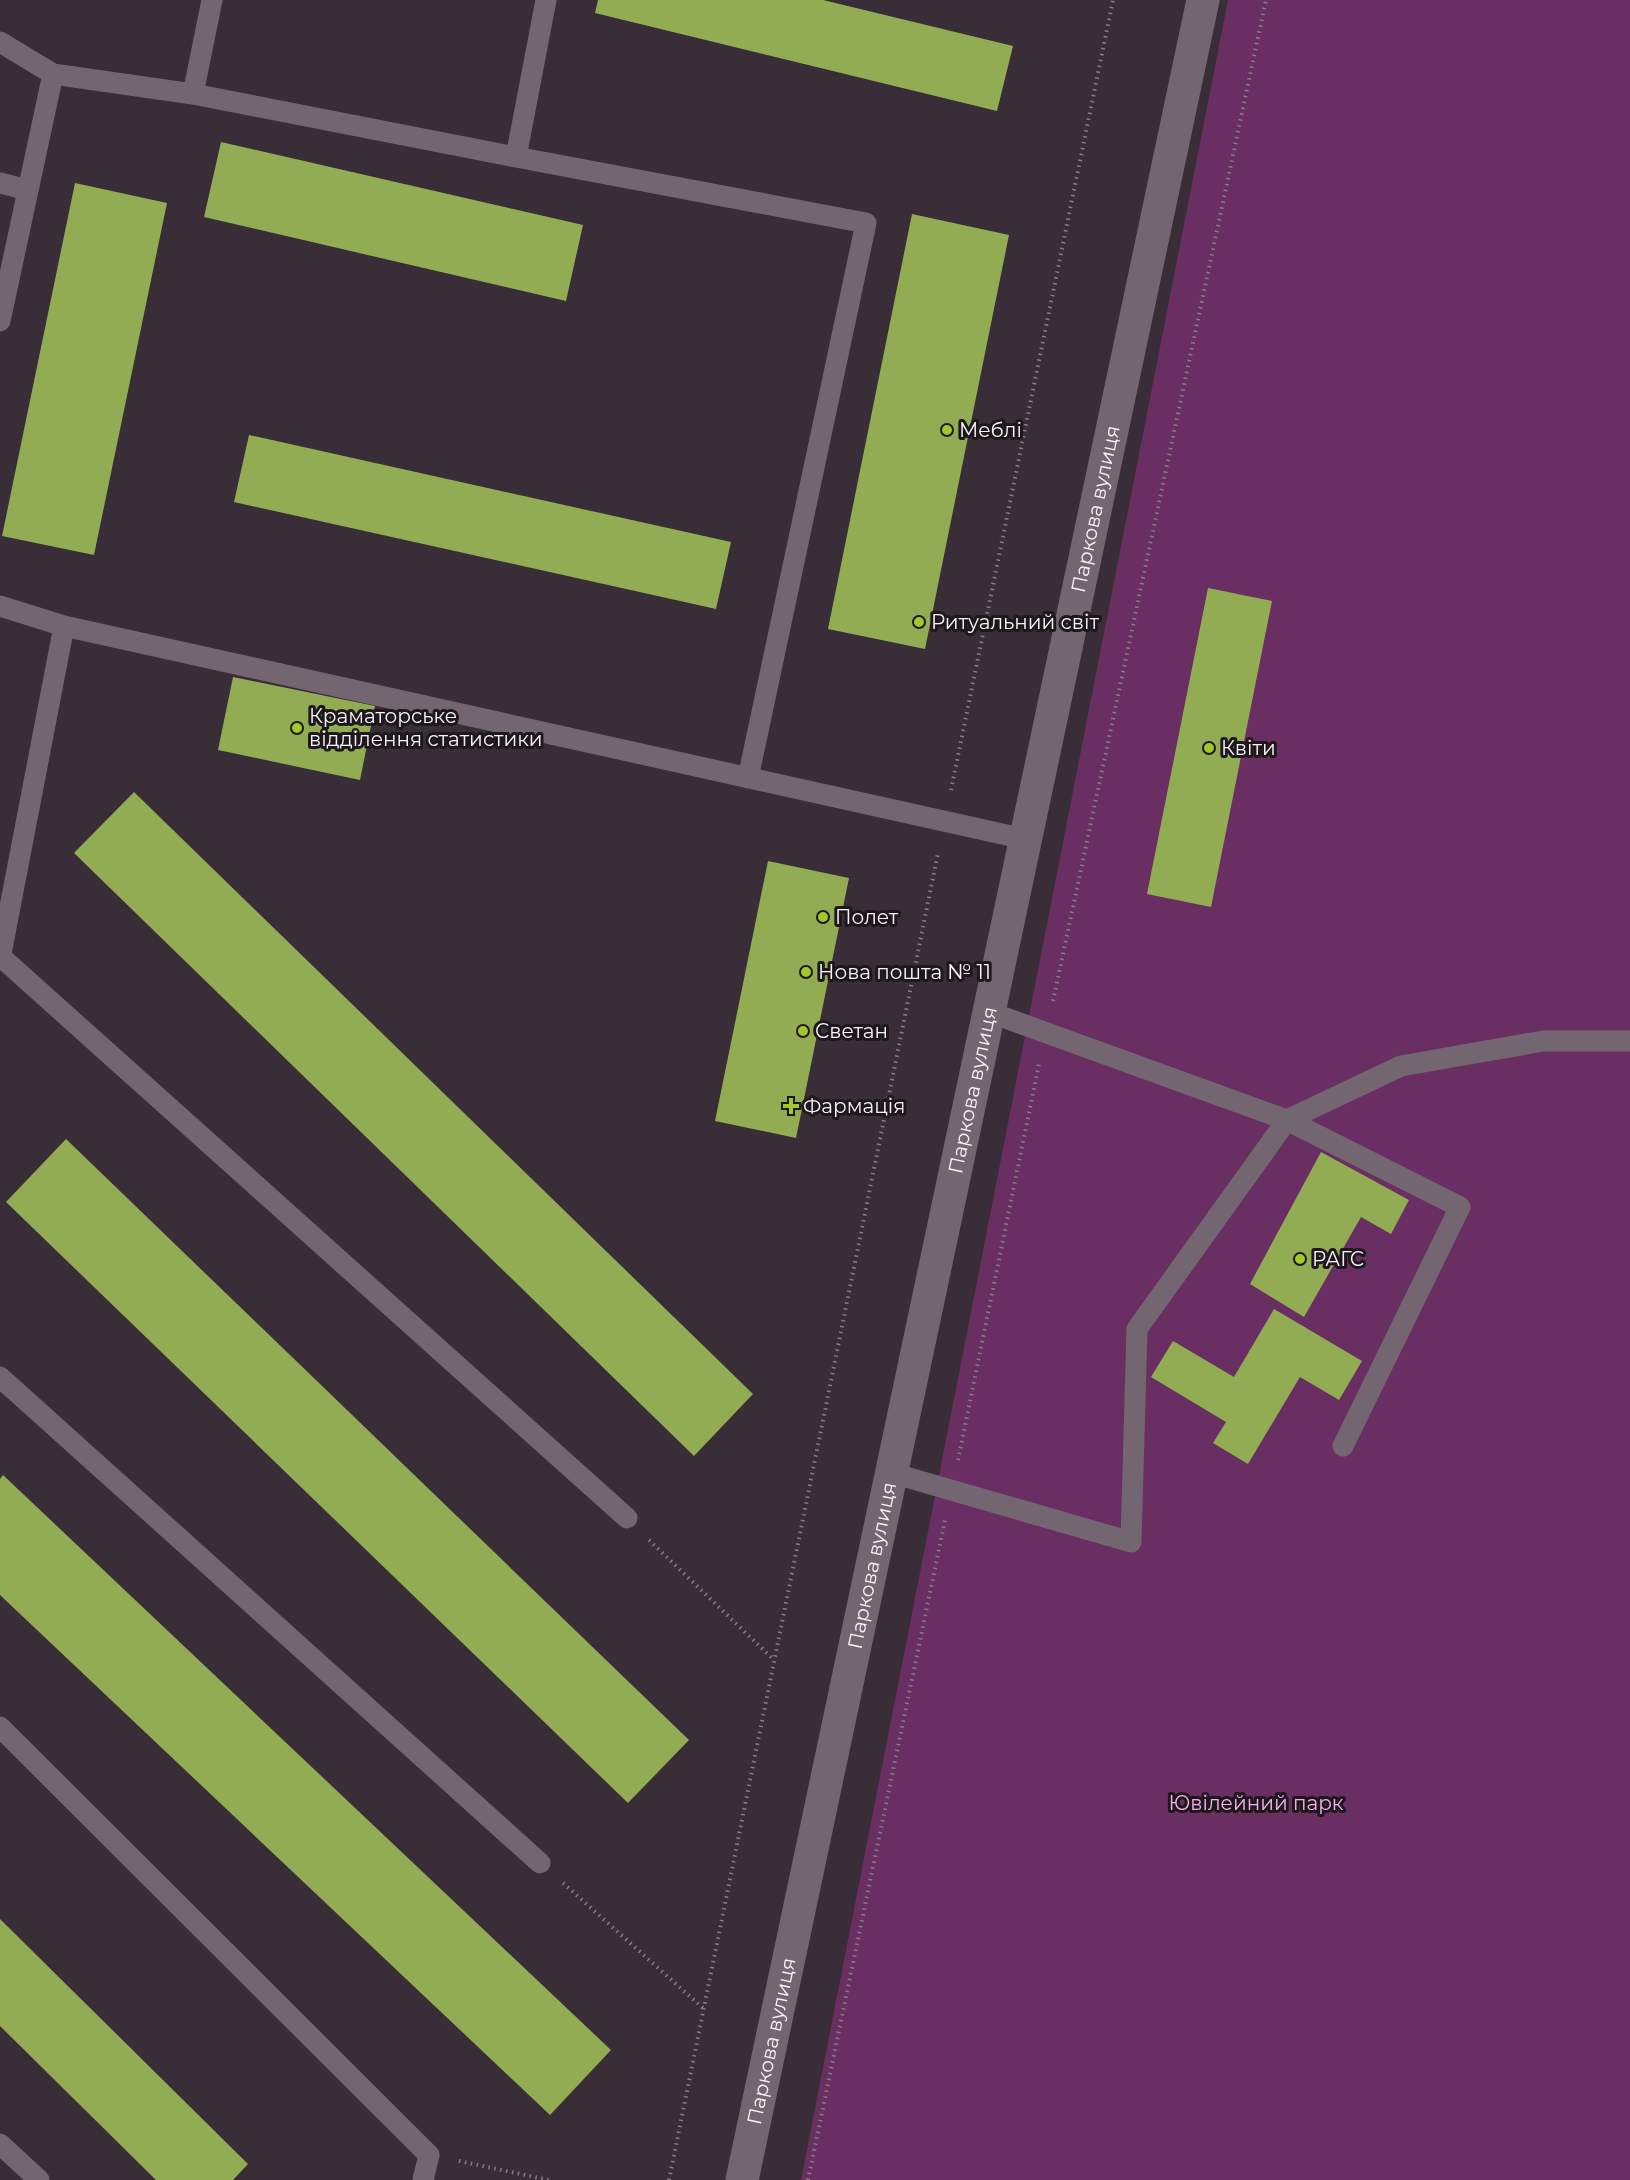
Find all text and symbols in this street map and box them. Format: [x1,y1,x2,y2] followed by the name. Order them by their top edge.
[959,418,1022,442] place label: Меблі
[940,423,954,437] marker: Меблі
[1066,423,1125,595] street label: Паркова вулиця
[931,610,1099,634] place label: Ритуальний світ
[912,615,926,629] marker: Ритуальний світ
[309,704,543,751] place label: Краматорське відділення статистики
[290,721,304,735] marker: Краматорське відділення статистики
[1221,736,1276,760] place label: Квіти
[1202,741,1216,755] marker: Квіти
[835,905,899,929] place label: Полет
[816,910,830,924] marker: Полет
[818,960,991,984] place label: Нова пошта № 11
[799,965,813,979] marker: Нова пошта № 11
[943,1004,1002,1176] street label: Паркова вулиця
[815,1019,888,1043] place label: Светан
[796,1024,810,1038] marker: Светан
[803,1094,905,1118] place label: Фармація
[784,1099,798,1113] marker: Фармація
[1312,1247,1364,1271] place label: РАГС
[1293,1252,1307,1266] marker: РАГС
[843,1480,901,1651] street label: Паркова вулиця
[1169,1791,1344,1815] park label: Ювілейний парк
[742,1955,801,2127] street label: Паркова вулиця

